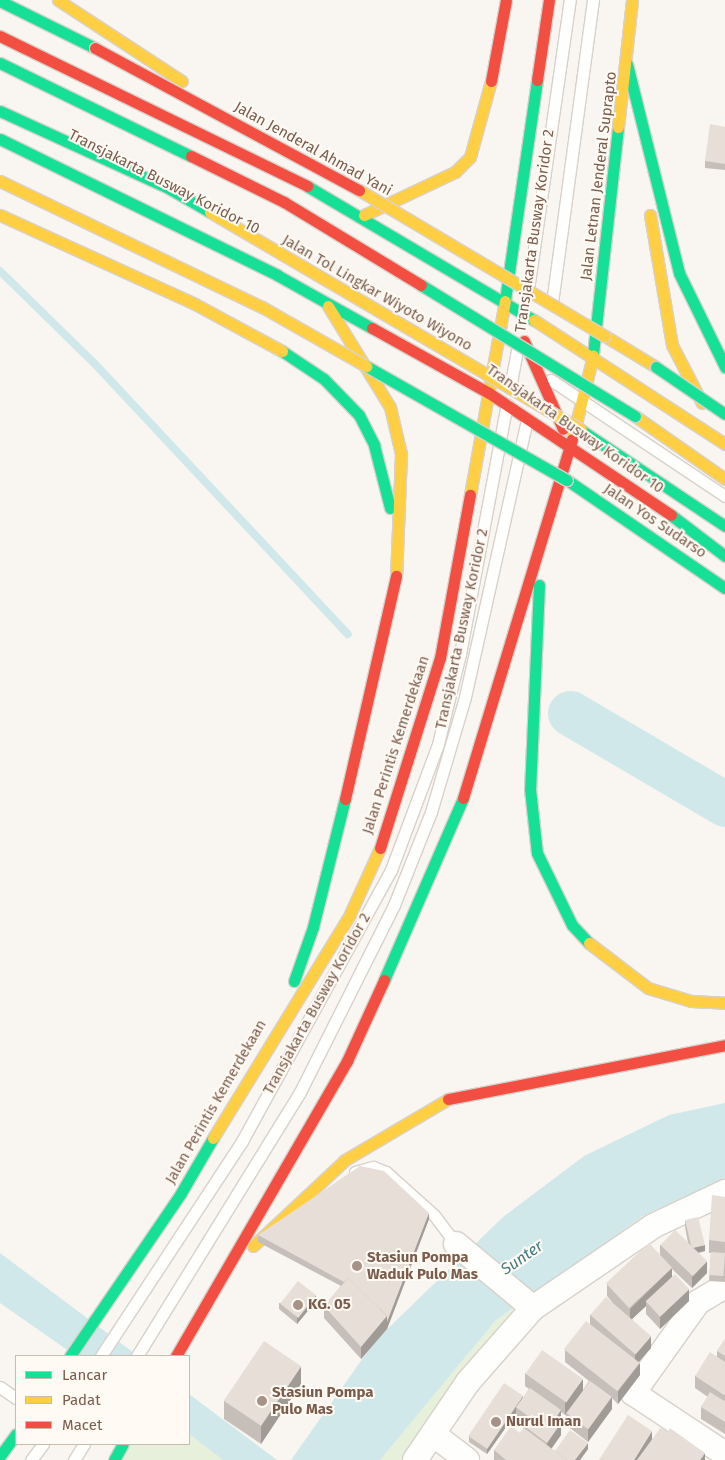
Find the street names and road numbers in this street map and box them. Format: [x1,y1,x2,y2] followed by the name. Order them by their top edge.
[577,70,621,282] street label: Jalan Letnan Jenderal Suprapto
[231,98,395,200] street label: Jalan Jenderal Ahmad Yani
[65,126,263,238] street label: Transjakarta Busway Koridor 10
[512,128,558,334] street label: Transjakarta Busway Koridor 2
[279,231,475,355] street label: Jalan Tol Lingkar Wiyoto Wiyono
[483,361,667,497] street label: Transjakarta Busway Koridor 10
[600,480,710,562] street label: Jalan Yos Sudarso
[432,527,492,731] street label: Transjakarta Busway Koridor 2
[359,654,433,836] street label: Jalan Perintis Kemerdekaan
[260,910,374,1098] street label: Transjakarta Busway Koridor 2
[162,1017,270,1187] street label: Jalan Perintis Kemerdekaan

